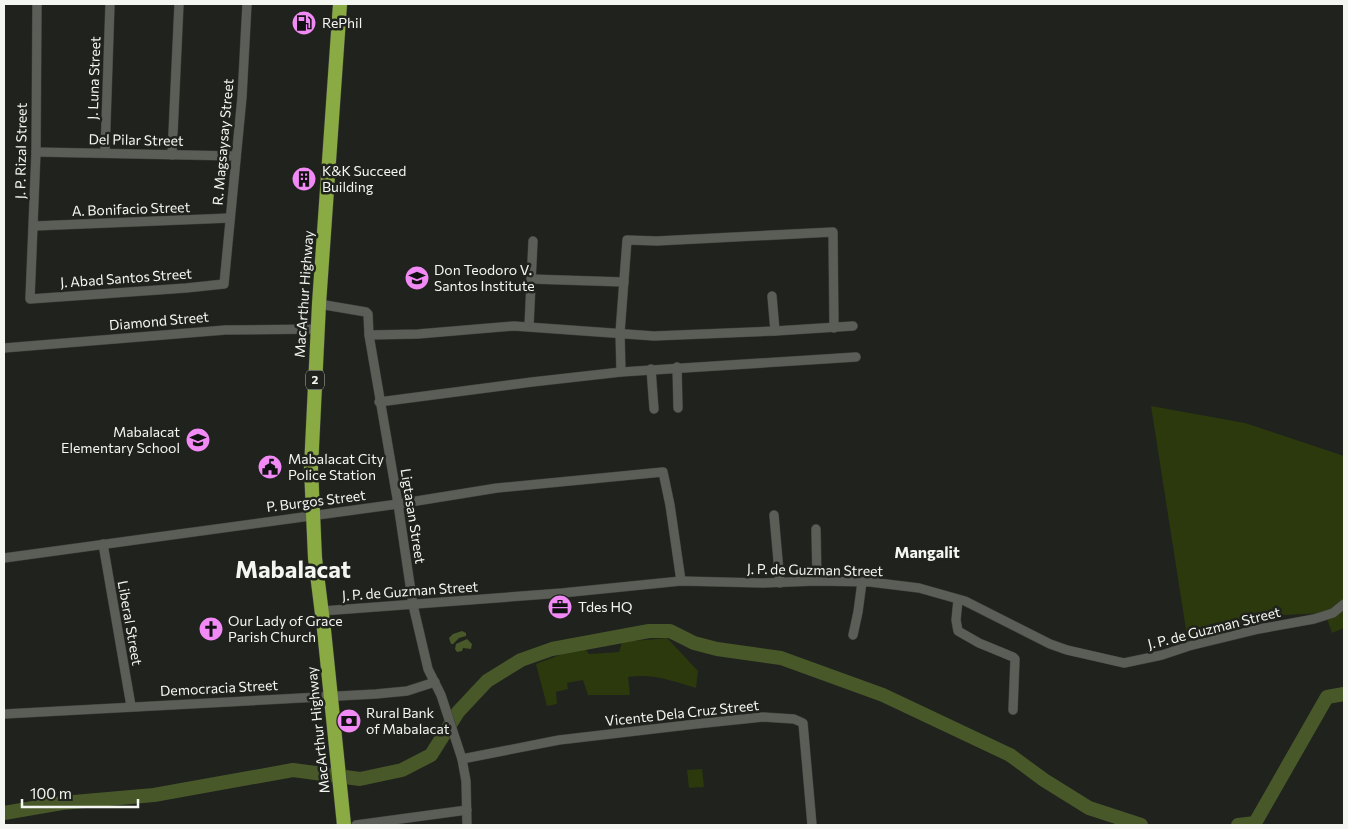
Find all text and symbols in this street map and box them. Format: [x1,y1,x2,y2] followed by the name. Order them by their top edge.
[291,10,317,36] fuel station icon: RePhil
[322,14,362,31] place label: RePhil
[84,36,103,120] street label: J. Luna Street
[208,78,237,206] street label: R. Magsaysay Street
[11,102,30,199] street label: J. P. Rizal Street
[88,130,184,149] street label: Del Pilar Street
[322,162,406,195] place label: K&K Succeed Building
[291,166,317,192] building icon: K&K Succeed Building
[71,198,191,219] street label: A. Bonifacio Street
[291,230,316,358] street label: MacArthur Highway
[434,261,535,294] place label: Don Teodoro V. Santos Institute
[59,264,193,291] street label: J. Abad Santos Street
[404,265,430,291] school or university icon: Don Teodoro V. Santos Institute
[108,308,210,333] street label: Diamond Street
[306,370,324,390] road number: 2
[61,423,180,456] place label: Mabalacat Elementary School
[185,427,211,453] school or university icon: Mabalacat Elementary School
[288,450,384,483] place label: Mabalacat City Police Station
[257,454,283,480] public building icon: Mabalacat City Police Station
[398,467,429,565] street label: Ligtasan Street
[265,486,367,515] street label: P. Burgos Street
[894,542,960,561] district label: Mangalit
[235,554,351,583] district label: Mabalacat
[747,560,884,579] street label: J. P. de Guzman Street
[341,577,479,604] street label: J. P. de Guzman Street
[115,579,146,667] street label: Liberal Street
[547,594,573,620] office icon: Tdes HQ
[578,598,632,615] place label: Tdes HQ
[1146,603,1282,652] street label: J. P. de Guzman Street
[228,612,343,645] place label: Our Lady of Grace Parish Church
[198,616,224,642] church icon: Our Lady of Grace Parish Church
[302,666,333,794] street label: MacArthur Highway
[160,676,279,699] street label: Democracia Street
[604,696,760,729] street label: Vicente Dela Cruz Street
[366,704,450,737] place label: Rural Bank of Mabalacat
[336,708,362,734] bank icon: Rural Bank of Mabalacat
[22,776,139,808] scale bar
[30,784,72,802] text: 100 m

